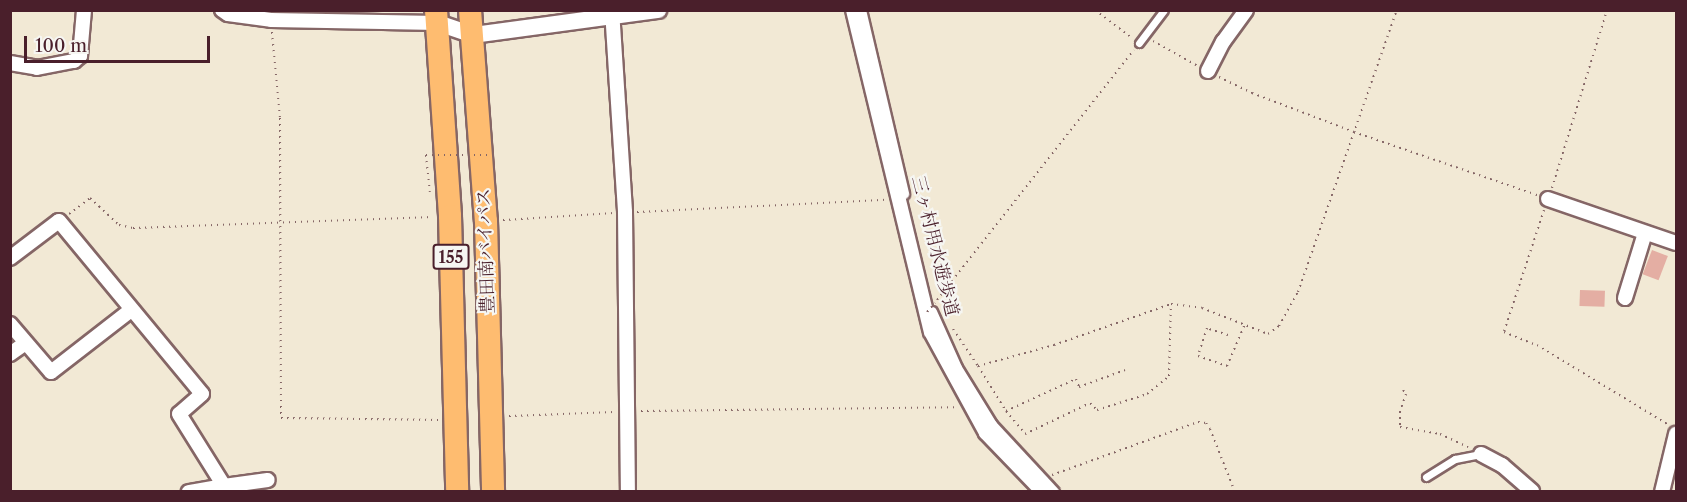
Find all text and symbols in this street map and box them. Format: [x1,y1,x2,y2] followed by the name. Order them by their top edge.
[27,24,213,62] scale bar
[35,35,87,57] text: 100 m
[907,174,963,318] street label: 三ヶ村用水遊歩道
[473,188,499,314] street label: 豊田南バイパス
[432,244,470,270] road number: 155

